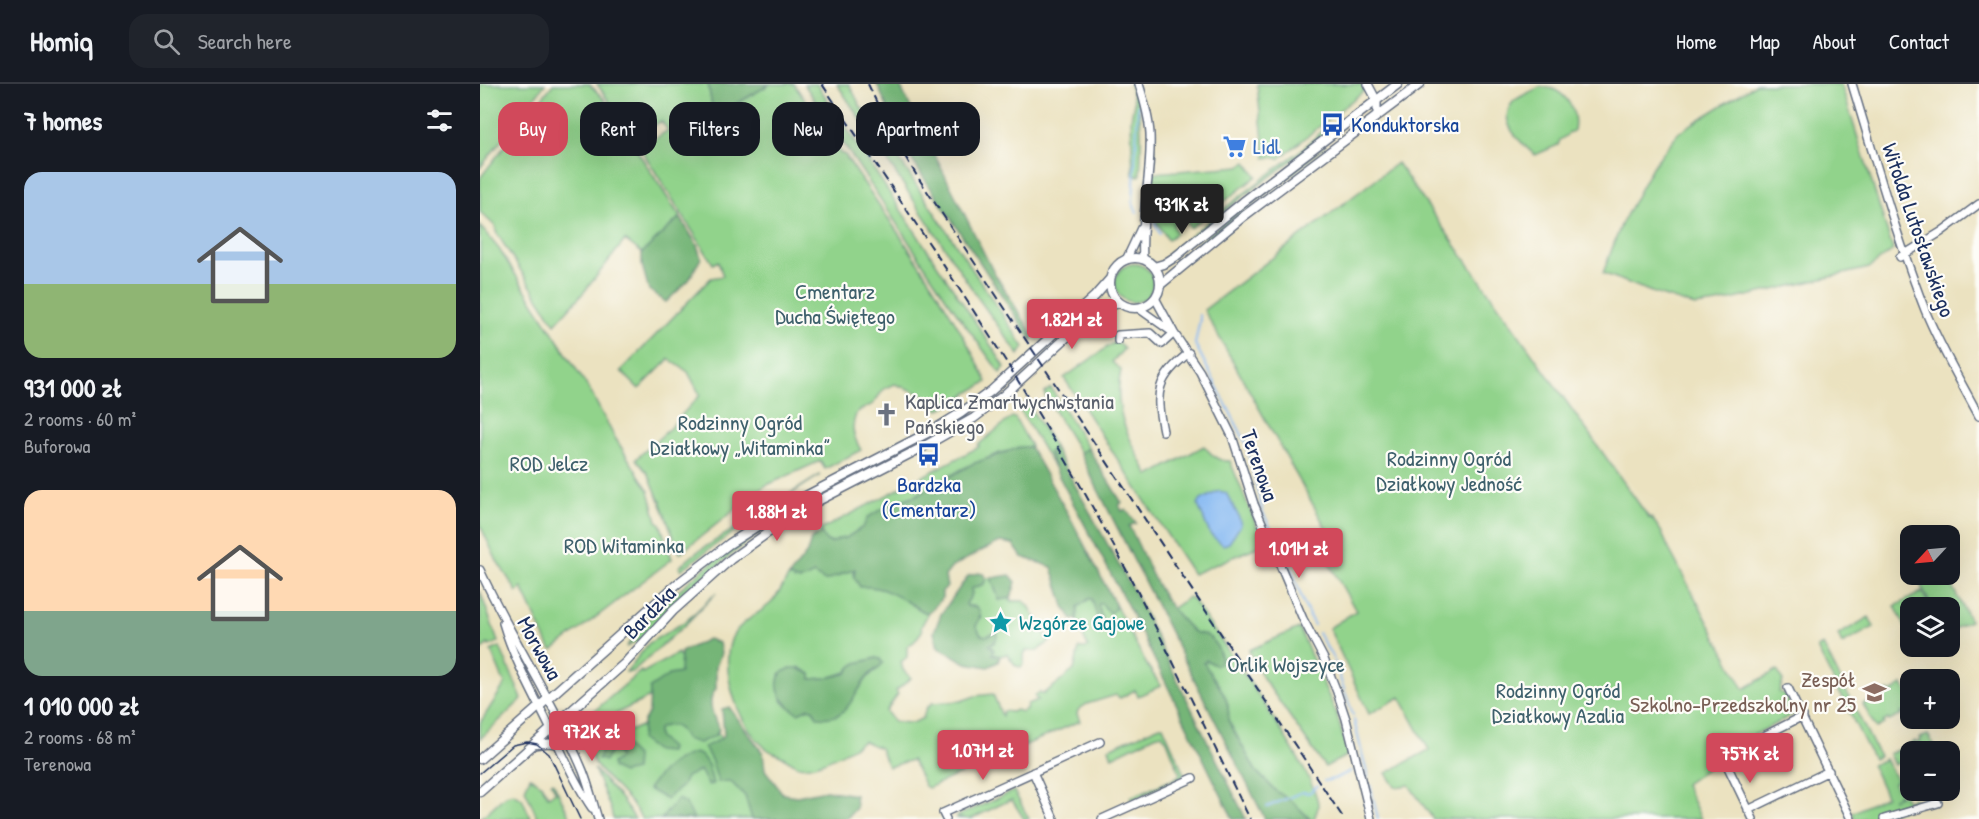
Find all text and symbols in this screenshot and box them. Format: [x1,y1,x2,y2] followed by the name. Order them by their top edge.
[129,14,549,68] search box
[30,22,93,60] text: Homiq
[150,25,183,58] icon: search
[198,26,292,56] text: Search here
[1676,27,1717,56] text: Home
[1750,27,1780,56] text: Map
[1813,27,1856,56] text: About
[1889,27,1949,56] text: Contact
[498,102,568,156] chip: Buy
[580,102,657,156] chip: Rent
[669,102,760,156] chip: Filters
[772,102,844,156] chip: New
[856,102,980,156] chip: Apartment
[24,103,102,138] text: 7 homes
[423,104,456,137] icon: filters
[1351,109,1459,139] place label: Konduktorska
[1320,111,1346,137] bus stop icon: Konduktorska
[1253,131,1281,161] place label: Lidl
[1222,133,1248,159] supermarket icon: Lidl
[1875,139,1963,321] street label: Witolda Lutosławskiego
[1127,184,1237,235] pin: 931K zł
[1155,190,1209,217] text: 931K zł
[186,211,294,319] icon: home
[775,276,895,331] park label: Cmentarz Ducha Świętego
[1010,299,1134,350] pin: 1.82M zł
[1041,305,1103,332] text: 1.82M zł
[24,370,123,405] text: 931 000 zł
[905,386,1114,441] place label: Kaplica Zmartwychwstania Pańskiego
[874,401,900,427] church icon: Kaplica Zmartwychwstania Pańskiego
[24,405,136,432] text: 2 rooms · 60 m²
[650,407,830,462] park label: Rodzinny Ogród Działkowy „Witaminka”
[1234,425,1286,505] street label: Terenowa
[24,432,90,459] text: Buforowa
[916,442,942,468] bus stop icon: Bardzka (Cmentarz)
[1376,443,1522,498] park label: Rodzinny Ogród Działkowy Jedność
[510,448,588,478] park label: ROD Jelcz
[881,469,977,524] place label: Bardzka (Cmentarz)
[715,491,839,542] pin: 1.88M zł
[746,497,808,524] text: 1.88M zł
[1900,525,1960,585] north arrow
[1900,525,1960,801] map controls
[1237,528,1361,579] pin: 1.01M zł
[186,529,294,637] icon: home
[564,530,684,560] park label: ROD Witaminka
[1269,534,1329,561] text: 1.01M zł
[616,578,682,645] street label: Bardzka
[1900,597,1960,657] button: layers
[1019,607,1145,637] place label: Wzgórze Gajowe
[988,609,1014,635] place icon: Wzgórze Gajowe
[510,611,570,685] street label: Morwowa
[1227,649,1345,679] park label: Orlik Wojszyce
[1630,664,1856,719] place label: Zespół Szkolno-Przedszkolny nr 25
[1900,669,1960,729] button: +
[1492,675,1625,730] park label: Rodzinny Ogród Działkowy Azalia
[1861,679,1887,705] school or university icon: Zespół Szkolno-Przedszkolny nr 25
[24,688,140,723] text: 1 010 000 zł
[537,711,647,762] pin: 972K zł
[563,717,621,744] text: 972K zł
[24,723,136,750] text: 2 rooms · 68 m²
[921,730,1045,781] pin: 1.07M zł
[1695,733,1805,784] pin: 757K zł
[951,736,1015,763] text: 1.07M zł
[1720,739,1780,766] text: 757K zł
[1900,741,1960,801] button: −
[24,750,91,777] text: Terenowa

